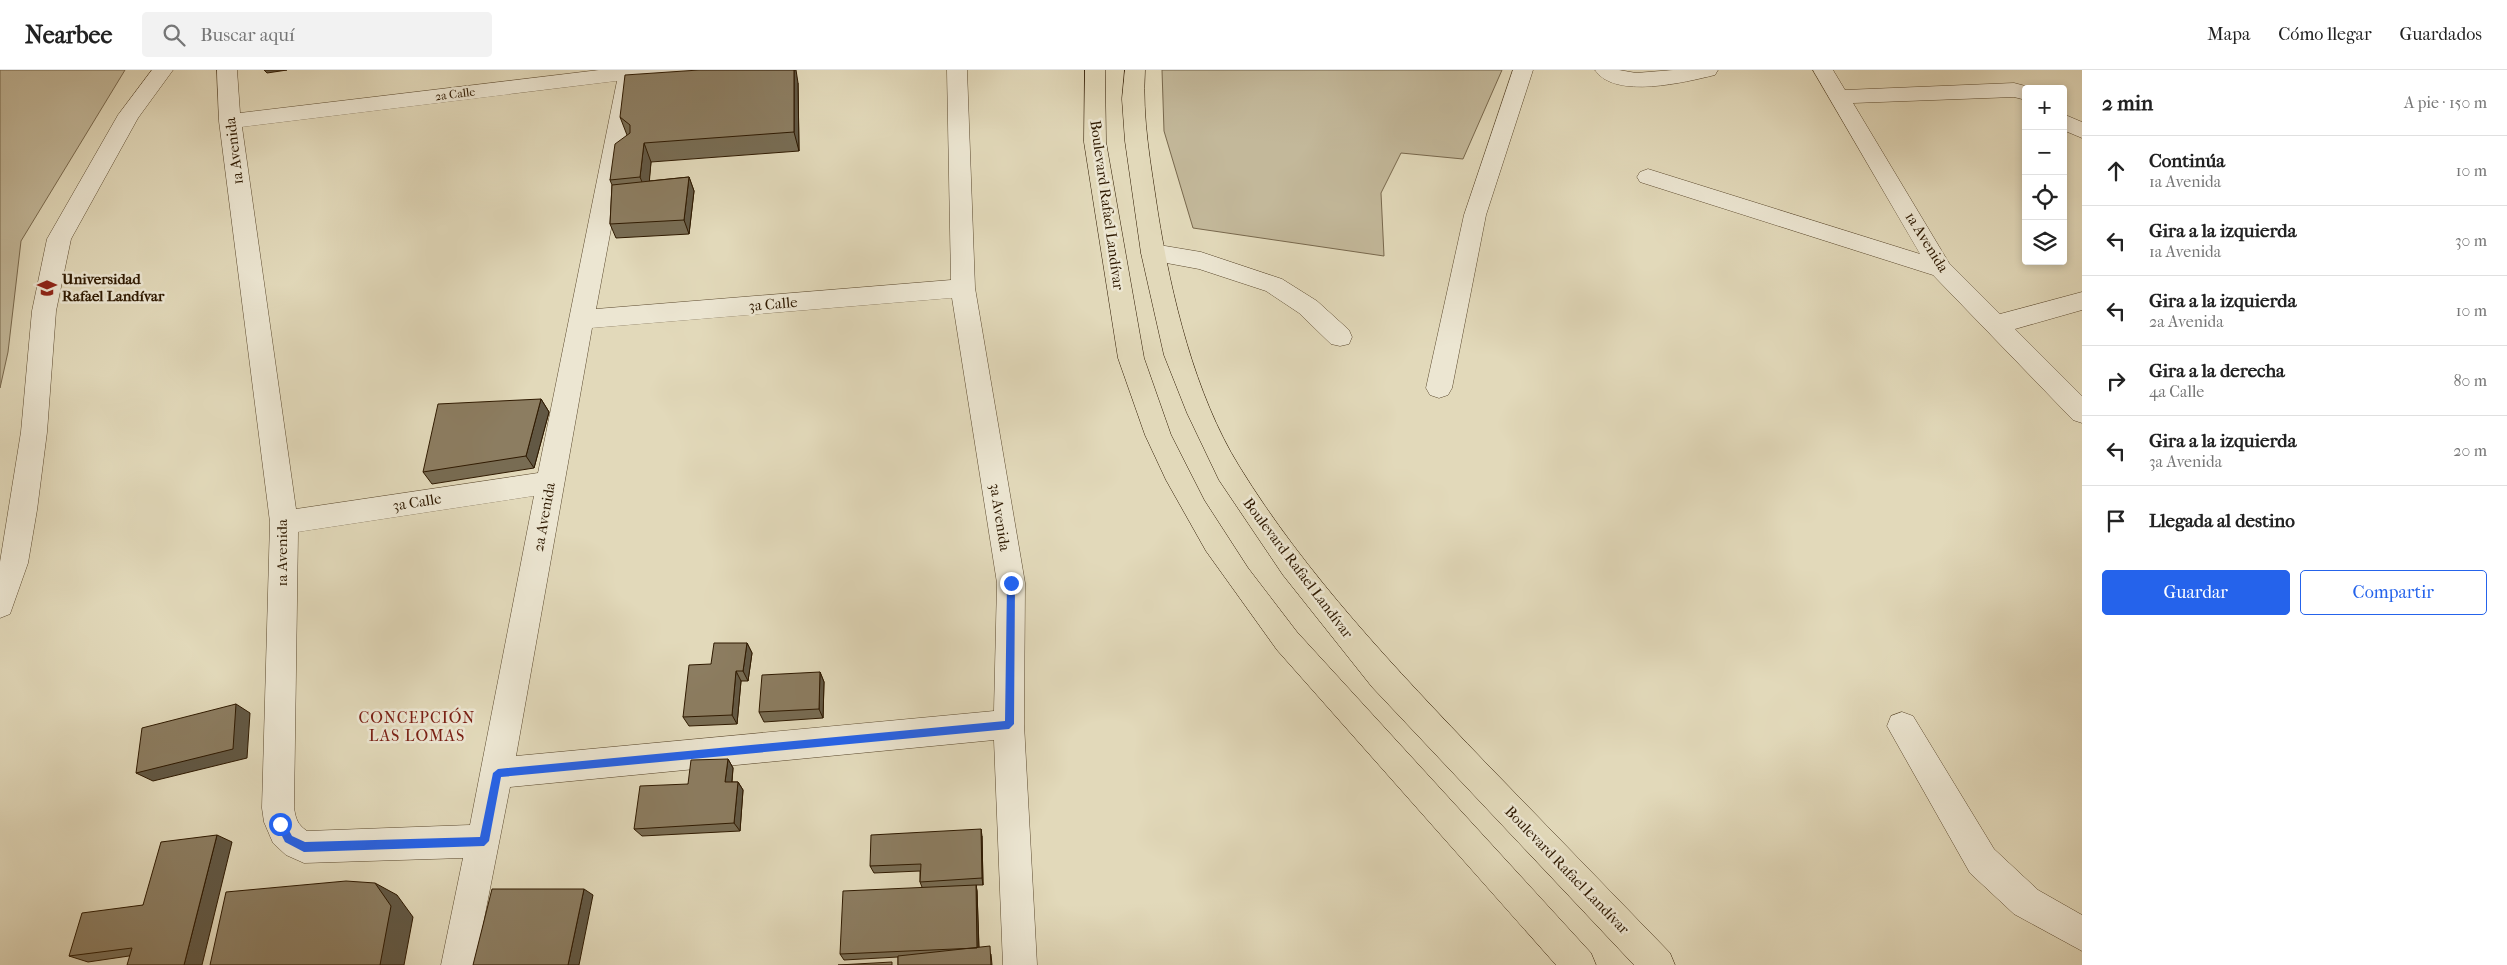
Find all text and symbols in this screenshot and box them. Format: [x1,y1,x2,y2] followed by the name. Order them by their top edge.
[142,12,492,57] search box
[25,21,112,49] text: Nearbee
[160,21,188,49] icon: search
[200,24,295,46] text: Buscar aquí
[2207,24,2250,45] text: Mapa
[2278,24,2372,45] text: Cómo llegar
[2400,24,2482,45] text: Guardados
[434,85,476,103] street label: 2a Calle
[2022,85,2067,265] map controls
[2022,85,2067,130] button: +
[2102,91,2153,115] text: 2 min
[2404,93,2487,112] text: A pie · 150 m
[221,115,247,186] street label: 1a Avenida
[1086,119,1128,292] street label: Boulevard Rafael Landívar
[2022,130,2067,175] button: −
[2149,150,2225,172] text: Continúa
[2102,157,2130,185] icon: ahead
[2456,161,2487,180] text: 10 m
[2149,172,2221,191] text: 1a Avenida
[2022,175,2067,220] button: locate
[1901,209,1953,276] street label: 1a Avenida
[2022,220,2067,265] button: layers
[2149,220,2296,242] text: Gira a la izquierda
[2102,227,2130,255] icon: left
[2455,231,2487,250] text: 30 m
[2149,242,2221,261] text: 1a Avenida
[61,270,165,305] place label: Universidad Rafael Landívar
[36,277,58,299] school or university icon: Universidad Rafael Landívar
[2149,290,2296,312] text: Gira a la izquierda
[748,293,799,315] street label: 3a Calle
[2102,297,2130,325] icon: left
[2456,301,2487,320] text: 10 m
[2149,312,2224,331] text: 2a Avenida
[2149,360,2285,382] text: Gira a la derecha
[2102,367,2130,395] icon: right
[2453,371,2487,390] text: 80 m
[2149,382,2204,401] text: 4a Calle
[2149,430,2296,452] text: Gira a la izquierda
[2102,437,2130,465] icon: left
[2453,441,2487,460] text: 20 m
[2149,452,2222,471] text: 3a Avenida
[529,480,559,553] street label: 2a Avenida
[986,482,1014,553] street label: 3a Avenida
[391,489,443,515] street label: 3a Calle
[1239,494,1357,642] street label: Boulevard Rafael Landívar
[2102,507,2130,535] icon: arrive
[2149,510,2295,532] text: Llegada al destino
[273,518,291,587] street label: 1a Avenida
[2102,570,2290,615] button: Guardar
[2300,570,2487,615] button: Compartir
[1000,572,1023,595] route end
[359,707,475,745] district label: CONCEPCIÓN LAS LOMAS
[1501,802,1633,938] street label: Boulevard Rafael Landívar
[269,813,292,836] route start

